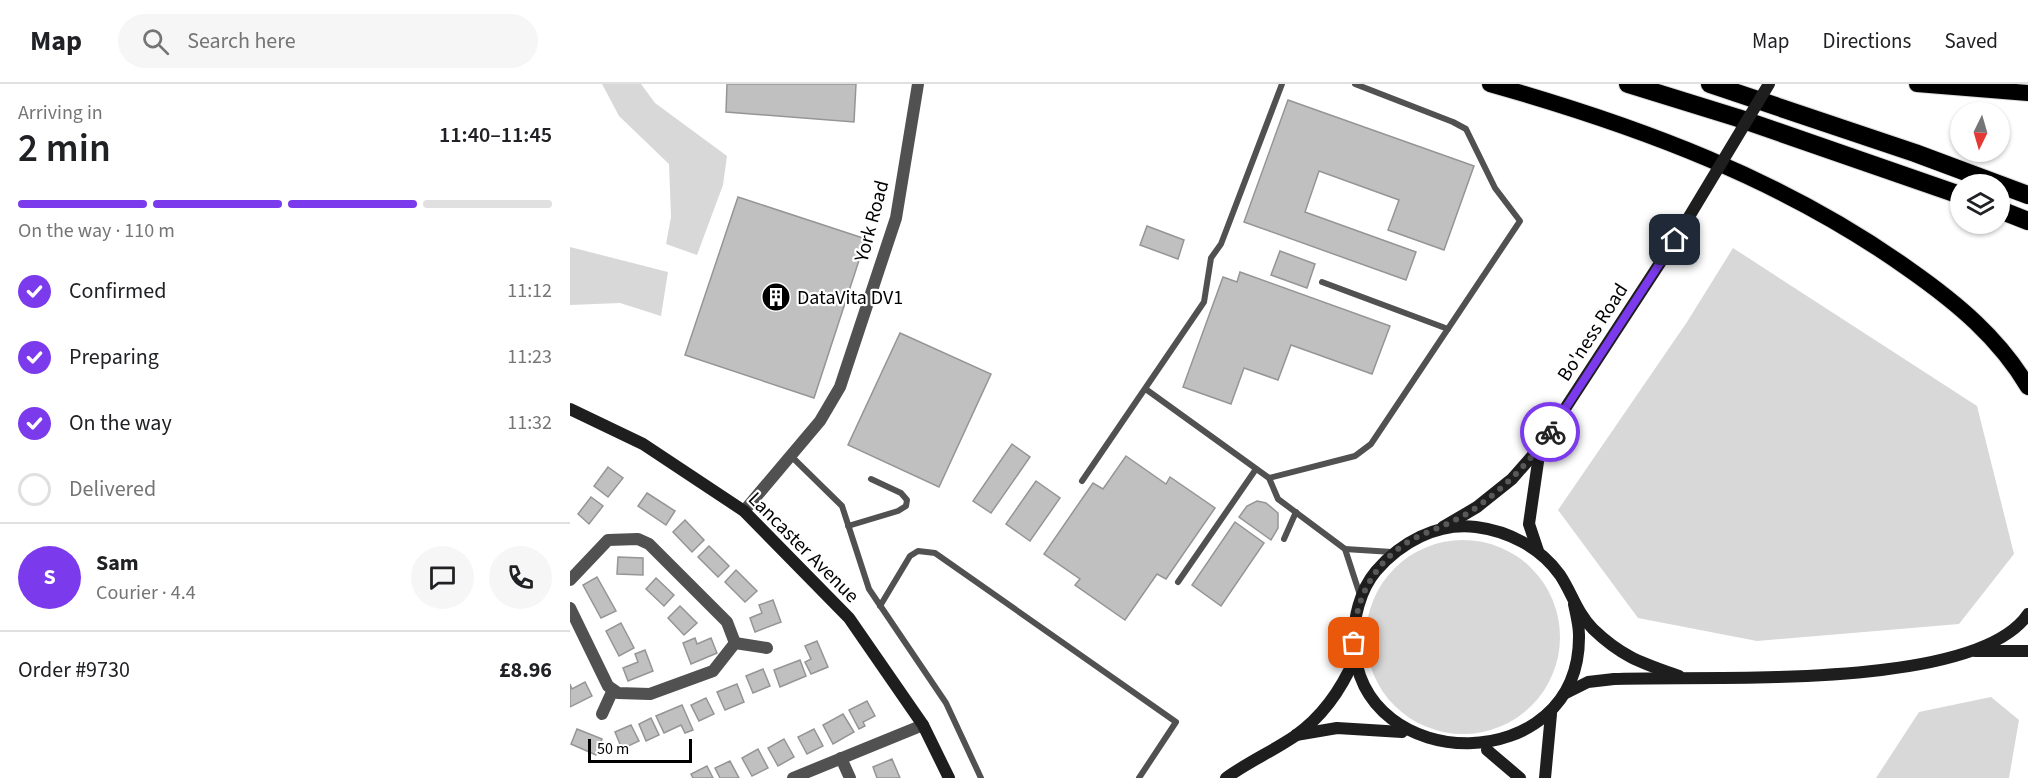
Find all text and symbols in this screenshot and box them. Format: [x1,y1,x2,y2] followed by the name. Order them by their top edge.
[118,14,538,68] search box
[30,21,82,61] text: Map
[139,25,172,58] icon: search
[187,25,296,57] text: Search here
[1752,26,1790,56] text: Map
[1823,26,1911,56] text: Directions
[1944,26,1998,56] text: Saved
[18,99,103,127] text: Arriving in
[1950,102,2010,162] north arrow
[1950,102,2010,234] map controls
[439,119,552,151] text: 11:40–11:45
[18,121,111,177] text: 2 min
[1950,174,2010,234] button: layers
[847,177,896,266] street label: York Road
[1649,214,1700,265] pin
[18,217,175,245] text: On the way · 110 m
[1658,223,1691,256] icon: home
[18,275,51,308] icon: check
[69,275,166,307] text: Confirmed
[507,277,552,305] text: 11:12
[1551,278,1635,387] street label: Bo'ness Road
[760,281,792,313] building icon: DataVita DV1
[797,284,903,312] place label: DataVita DV1
[18,341,51,374] icon: check
[69,341,159,373] text: Preparing
[507,343,552,371] text: 11:23
[1520,402,1580,462] courier
[18,407,51,440] icon: check
[69,407,172,439] text: On the way
[507,409,552,437] text: 11:32
[1534,416,1567,449] icon: bike
[69,473,156,505] text: Delivered
[742,486,865,610] street label: Lancaster Avenue
[411,546,474,609] button: chat
[489,546,552,609] button: phone
[96,547,139,579] text: Sam
[43,561,56,593] text: S
[96,579,196,607] text: Courier · 4.4
[1328,617,1379,668] pin
[1337,626,1370,659] icon: bag
[18,654,130,686] text: Order #9730
[499,654,552,686] text: £8.96
[588,736,692,764] scale bar
[597,738,629,760] text: 50 m

